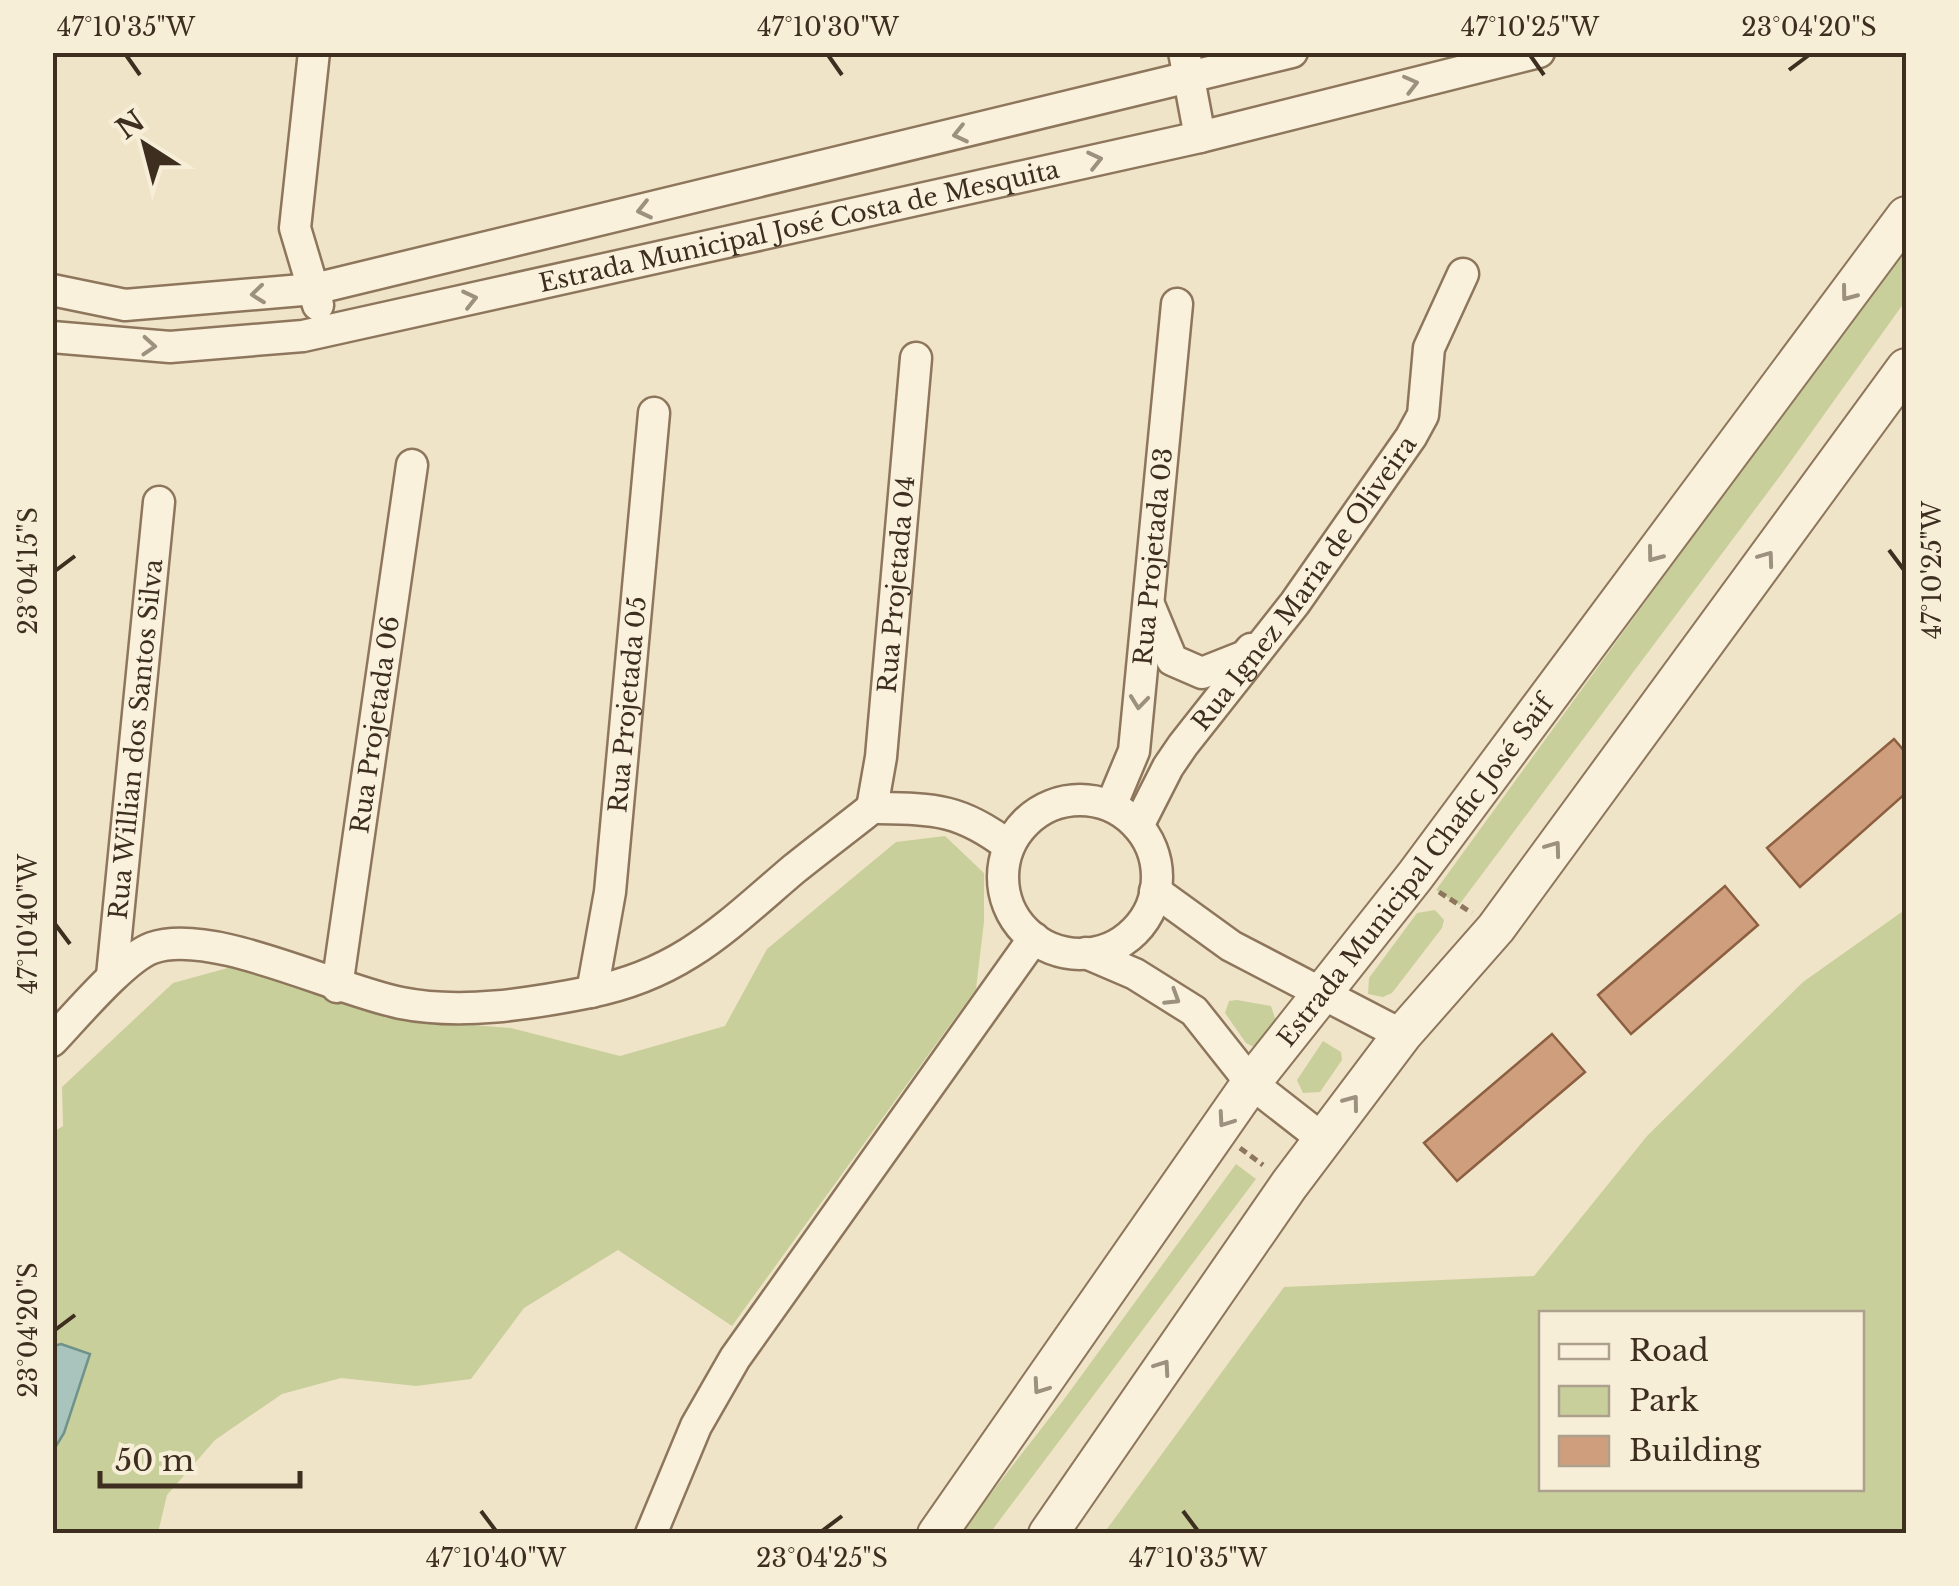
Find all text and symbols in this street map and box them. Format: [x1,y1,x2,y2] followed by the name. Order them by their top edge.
[57,12,196,43] text: 47°10'35"W
[757,12,900,43] text: 47°10'30"W
[1461,12,1600,43] text: 47°10'25"W
[1741,12,1877,43] text: 23°04'20"S
[1402,75,1419,96] one-way arrow
[95,95,195,195] north arrow
[110,103,152,147] text: N
[952,122,969,143] one-way arrow
[1086,151,1103,172] one-way arrow
[536,153,1062,299] street label: Estrada Municipal José Costa de Mesquita
[636,198,653,219] one-way arrow
[250,283,266,304] one-way arrow
[1843,283,1860,301] one-way arrow
[461,290,478,311] one-way arrow
[142,335,158,356] one-way arrow
[1185,429,1423,737] street label: Rua Ignez Maria de Oliveira
[1127,446,1179,667] street label: Rua Projetada 03
[871,475,921,694] street label: Rua Projetada 04
[1917,500,1948,639] text: 47°10'25"W
[13,507,44,635] text: 23°04'15"S
[1649,544,1666,562] one-way arrow
[1755,551,1773,569] one-way arrow
[102,557,169,921] street label: Rua Willian dos Santos Silva
[602,595,653,814] street label: Rua Projetada 05
[344,614,406,835] street label: Rua Projetada 06
[1270,687,1561,1053] street label: Estrada Municipal Chafic José Saif
[1129,694,1150,710] one-way arrow
[1542,841,1560,859] one-way arrow
[13,853,44,994] text: 47°10'40"W
[1162,985,1180,1004] one-way arrow
[1340,1095,1357,1113] one-way arrow
[1219,1109,1237,1128] one-way arrow
[13,1262,44,1398] text: 23°04'20"S
[1539,1311,1864,1491] legend
[1629,1332,1709,1369] text: Road
[1151,1360,1169,1379] one-way arrow
[1034,1376,1052,1394] one-way arrow
[1629,1382,1699,1419] text: Park
[100,1426,300,1488] scale bar
[1629,1432,1762,1469] text: Building
[115,1442,194,1479] text: 50 m
[426,1543,567,1574] text: 47°10'40"W
[756,1543,888,1574] text: 23°04'25"S
[1129,1543,1268,1574] text: 47°10'35"W

